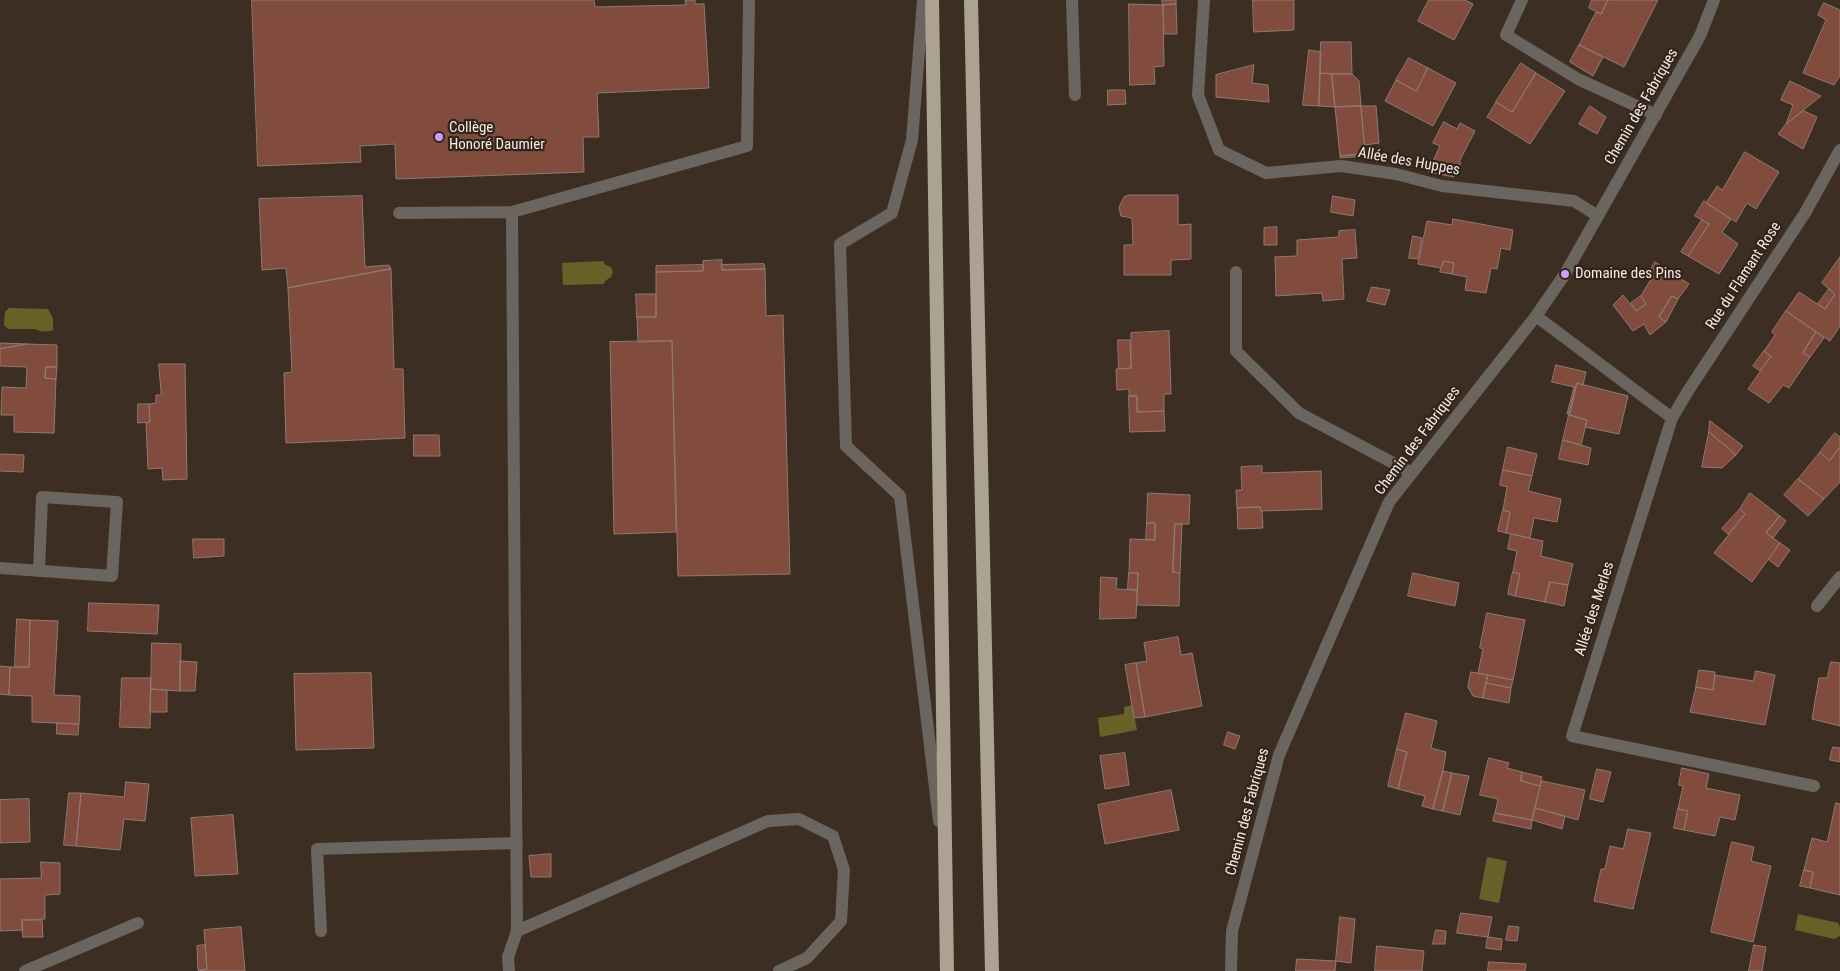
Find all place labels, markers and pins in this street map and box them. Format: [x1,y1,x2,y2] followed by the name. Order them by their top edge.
[449,119,545,154] place label: Collège Honoré Daumier
[433,131,445,143] marker: Collège Honoré Daumier
[1575,265,1681,283] place label: Domaine des Pins
[1559,268,1571,280] marker: Domaine des Pins

